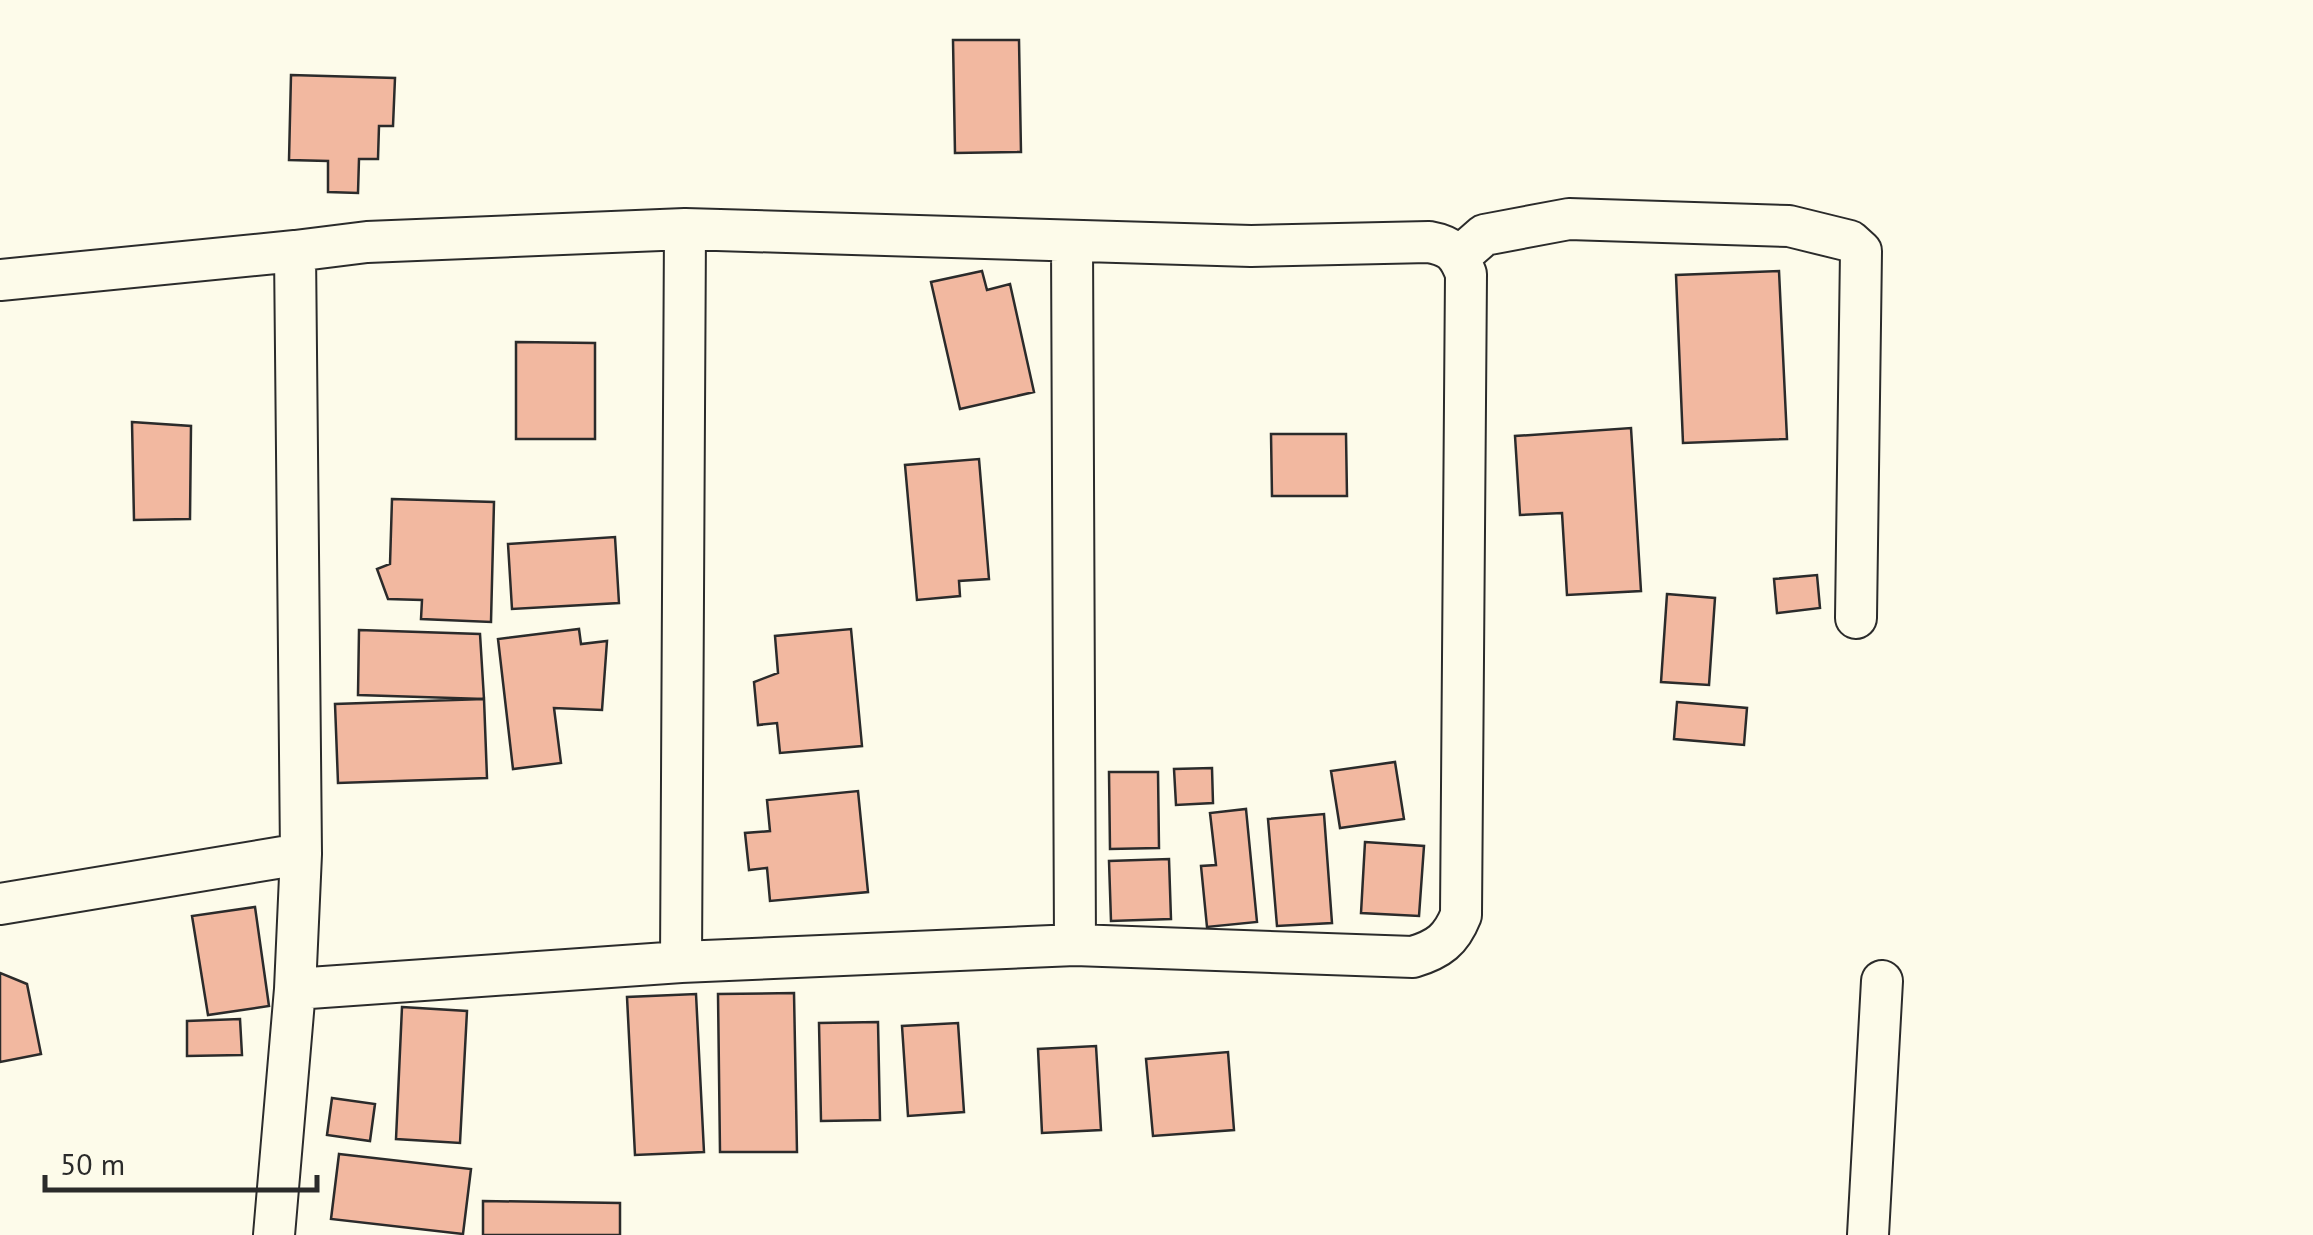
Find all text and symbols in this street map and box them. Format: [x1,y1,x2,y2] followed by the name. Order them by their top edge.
[45,1130,318,1192] scale bar
[60,1144,125,1183] text: 50 m

